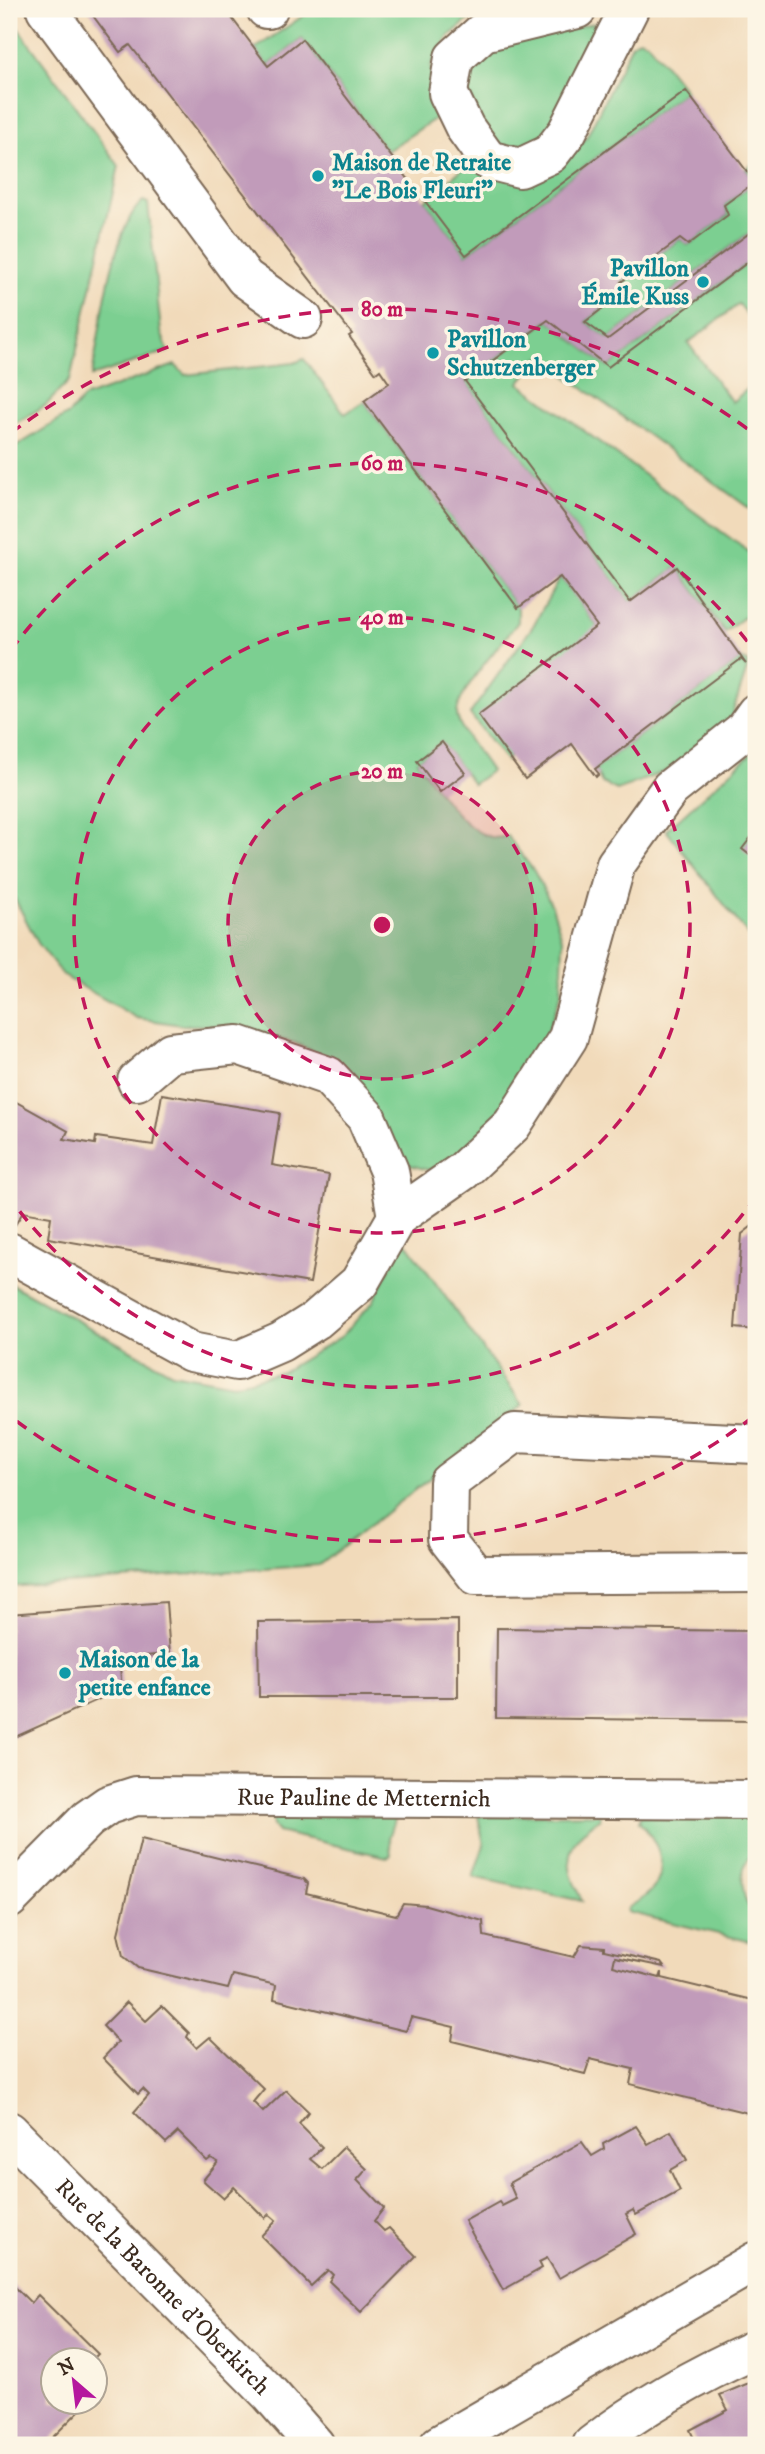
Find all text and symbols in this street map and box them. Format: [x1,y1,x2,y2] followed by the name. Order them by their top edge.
[332,148,511,206] place label: Maison de Retraite "Le Bois Fleuri"
[310,168,326,184] marker: Maison de Retraite "Le Bois Fleuri"
[581,254,689,312] place label: Pavillon Émile Kuss
[695,274,711,290] marker: Pavillon Émile Kuss
[361,297,403,323] text: 80 m
[447,325,596,383] place label: Pavillon Schutzenberger
[425,345,441,361] marker: Pavillon Schutzenberger
[361,451,403,477] text: 60 m
[360,605,404,631] text: 40 m
[361,759,403,785] text: 20 m
[370,913,394,937] centre of rings
[78,1645,211,1703] place label: Maison de la petite enfance
[57,1665,73,1681] marker: Maison de la petite enfance
[237,1783,491,1814] street label: Rue Pauline de Metternich
[49,2172,277,2402] street label: Rue de la Baronne d'Oberkirch
[38,2346,108,2416] north arrow
[54,2353,79,2381] text: N

